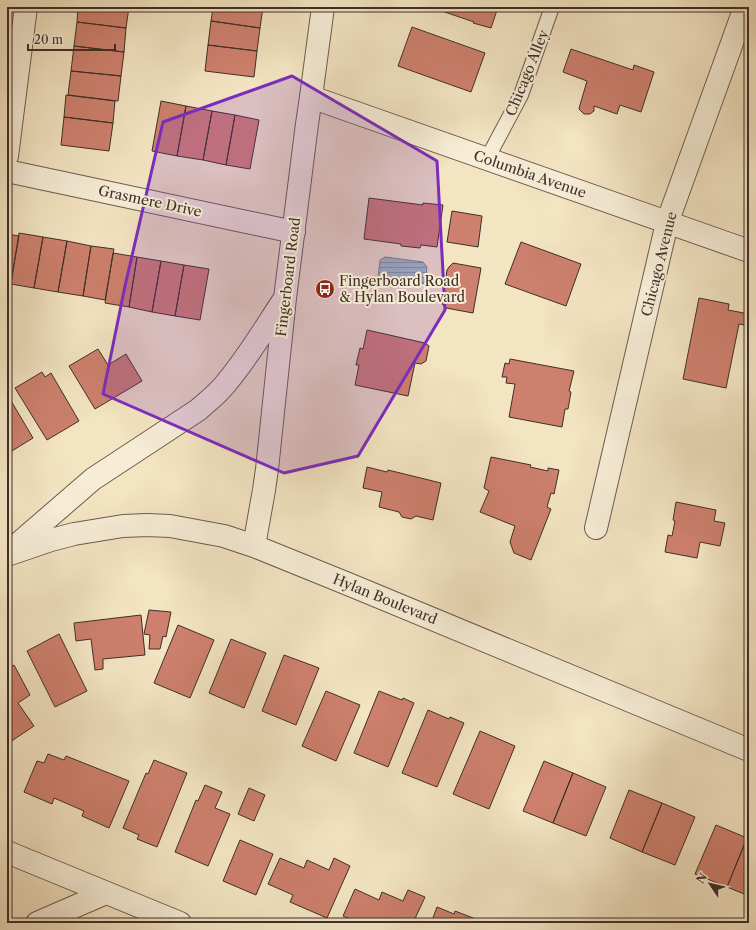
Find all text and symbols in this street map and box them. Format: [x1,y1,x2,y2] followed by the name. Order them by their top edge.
[28,26,115,52] scale bar
[501,27,553,119] street label: Chicago Alley
[34,32,63,47] text: 20 m
[471,146,589,202] street label: Columbia Avenue
[97,181,203,221] street label: Grasmere Drive
[637,210,681,318] street label: Chicago Avenue
[272,216,304,338] street label: Fingerboard Road
[339,272,465,306] place label: Fingerboard Road & Hylan Boulevard
[314,278,336,300] bus stop icon: Fingerboard Road & Hylan Boulevard
[330,570,440,628] street label: Hylan Boulevard
[690,864,730,904] north arrow
[693,870,711,886] text: N

